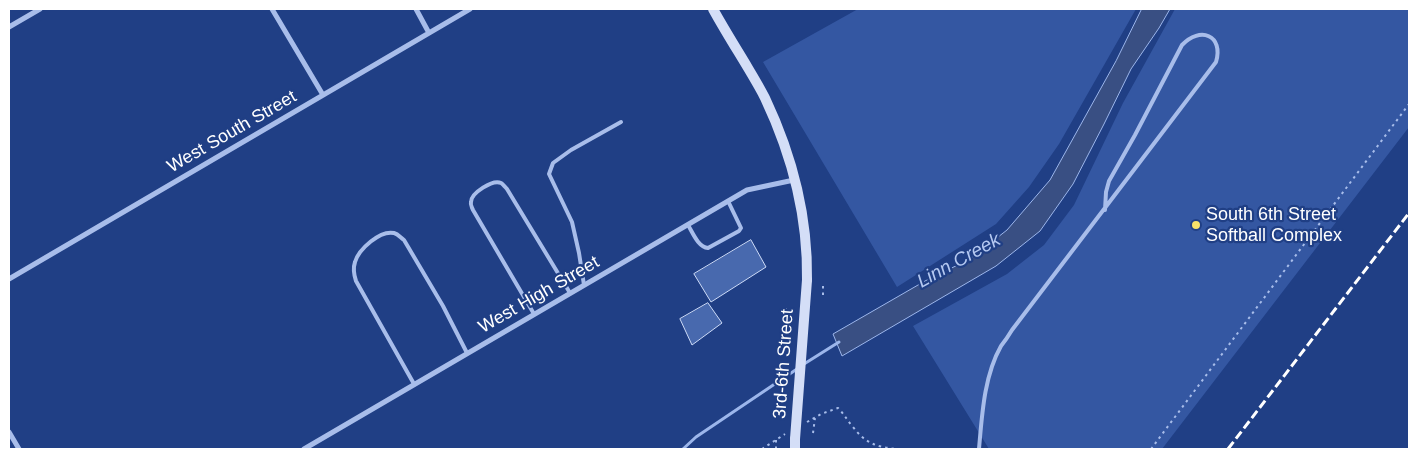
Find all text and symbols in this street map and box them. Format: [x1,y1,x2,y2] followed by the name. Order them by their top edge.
[163,86,301,178] street label: West South Street
[1206,204,1342,246] place label: South 6th Street Softball Complex
[1190,219,1202,231] marker: South 6th Street Softball Complex
[913,229,1005,293] water label: Linn Creek
[475,252,603,338] street label: West High Street
[769,308,799,420] street label: 3rd-6th Street

